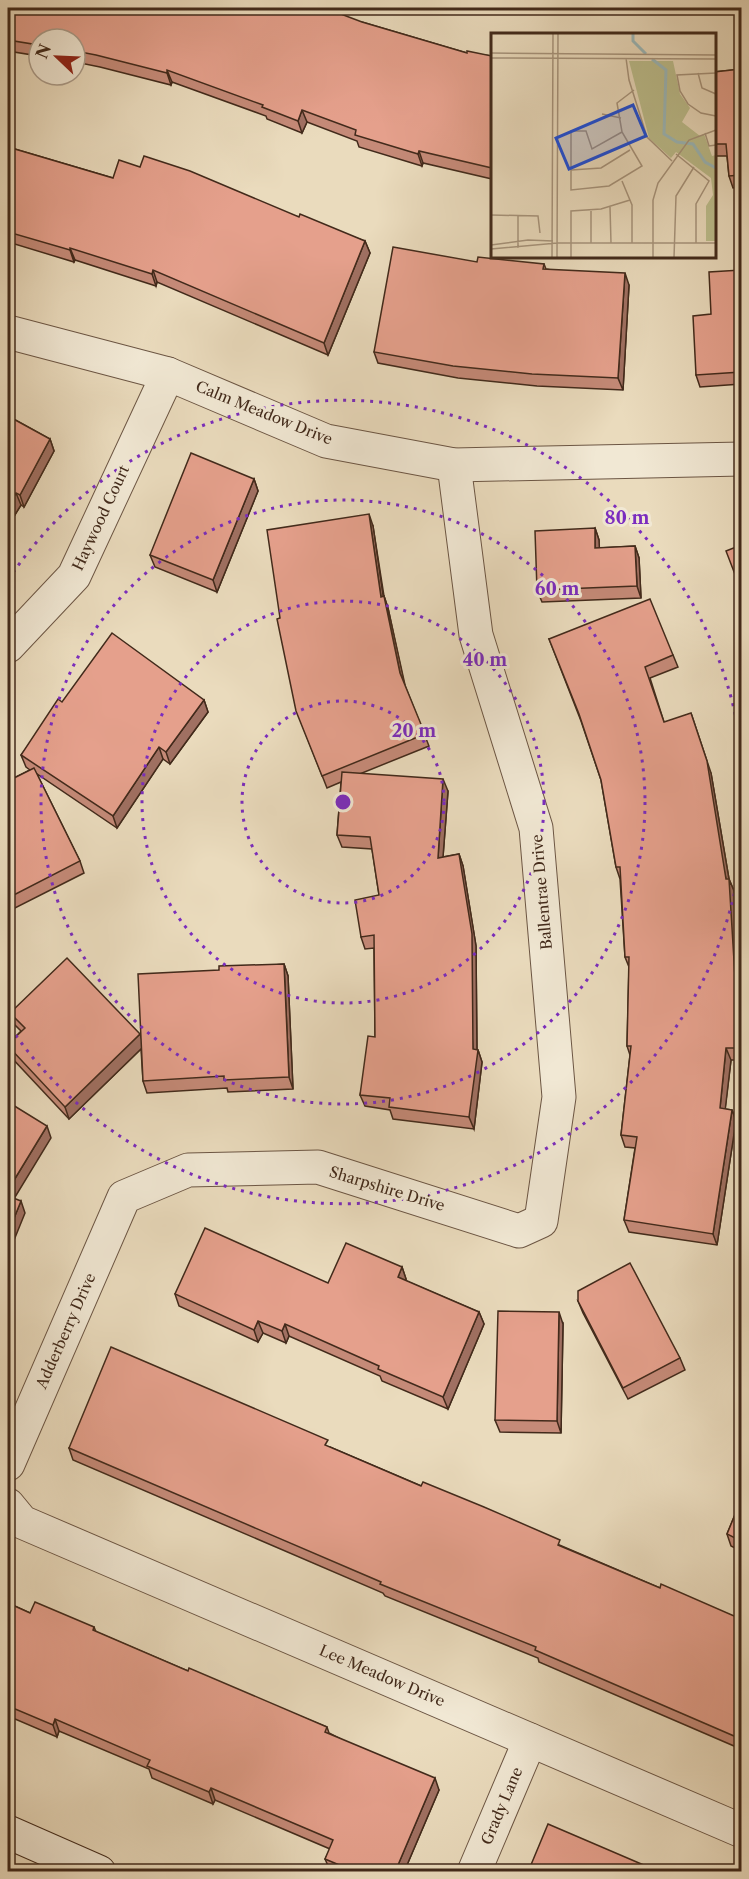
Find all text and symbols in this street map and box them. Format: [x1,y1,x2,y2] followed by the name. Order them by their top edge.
[27,27,87,87] north arrow
[491,33,716,258] inset map
[31,41,55,61] text: N
[193,376,335,449] street label: Calm Meadow Drive
[68,462,133,573] street label: Haywood Court
[604,507,650,529] text: 80 m
[535,578,579,600] text: 60 m
[463,649,507,671] text: 40 m
[392,720,436,742] text: 20 m
[333,792,353,812] centre of rings
[527,833,556,951] street label: Ballentrae Drive
[327,1162,447,1215] street label: Sharpshire Drive
[31,1270,100,1393] street label: Adderberry Drive
[317,1641,448,1711] street label: Lee Meadow Drive
[477,1764,526,1848] street label: Grady Lane

